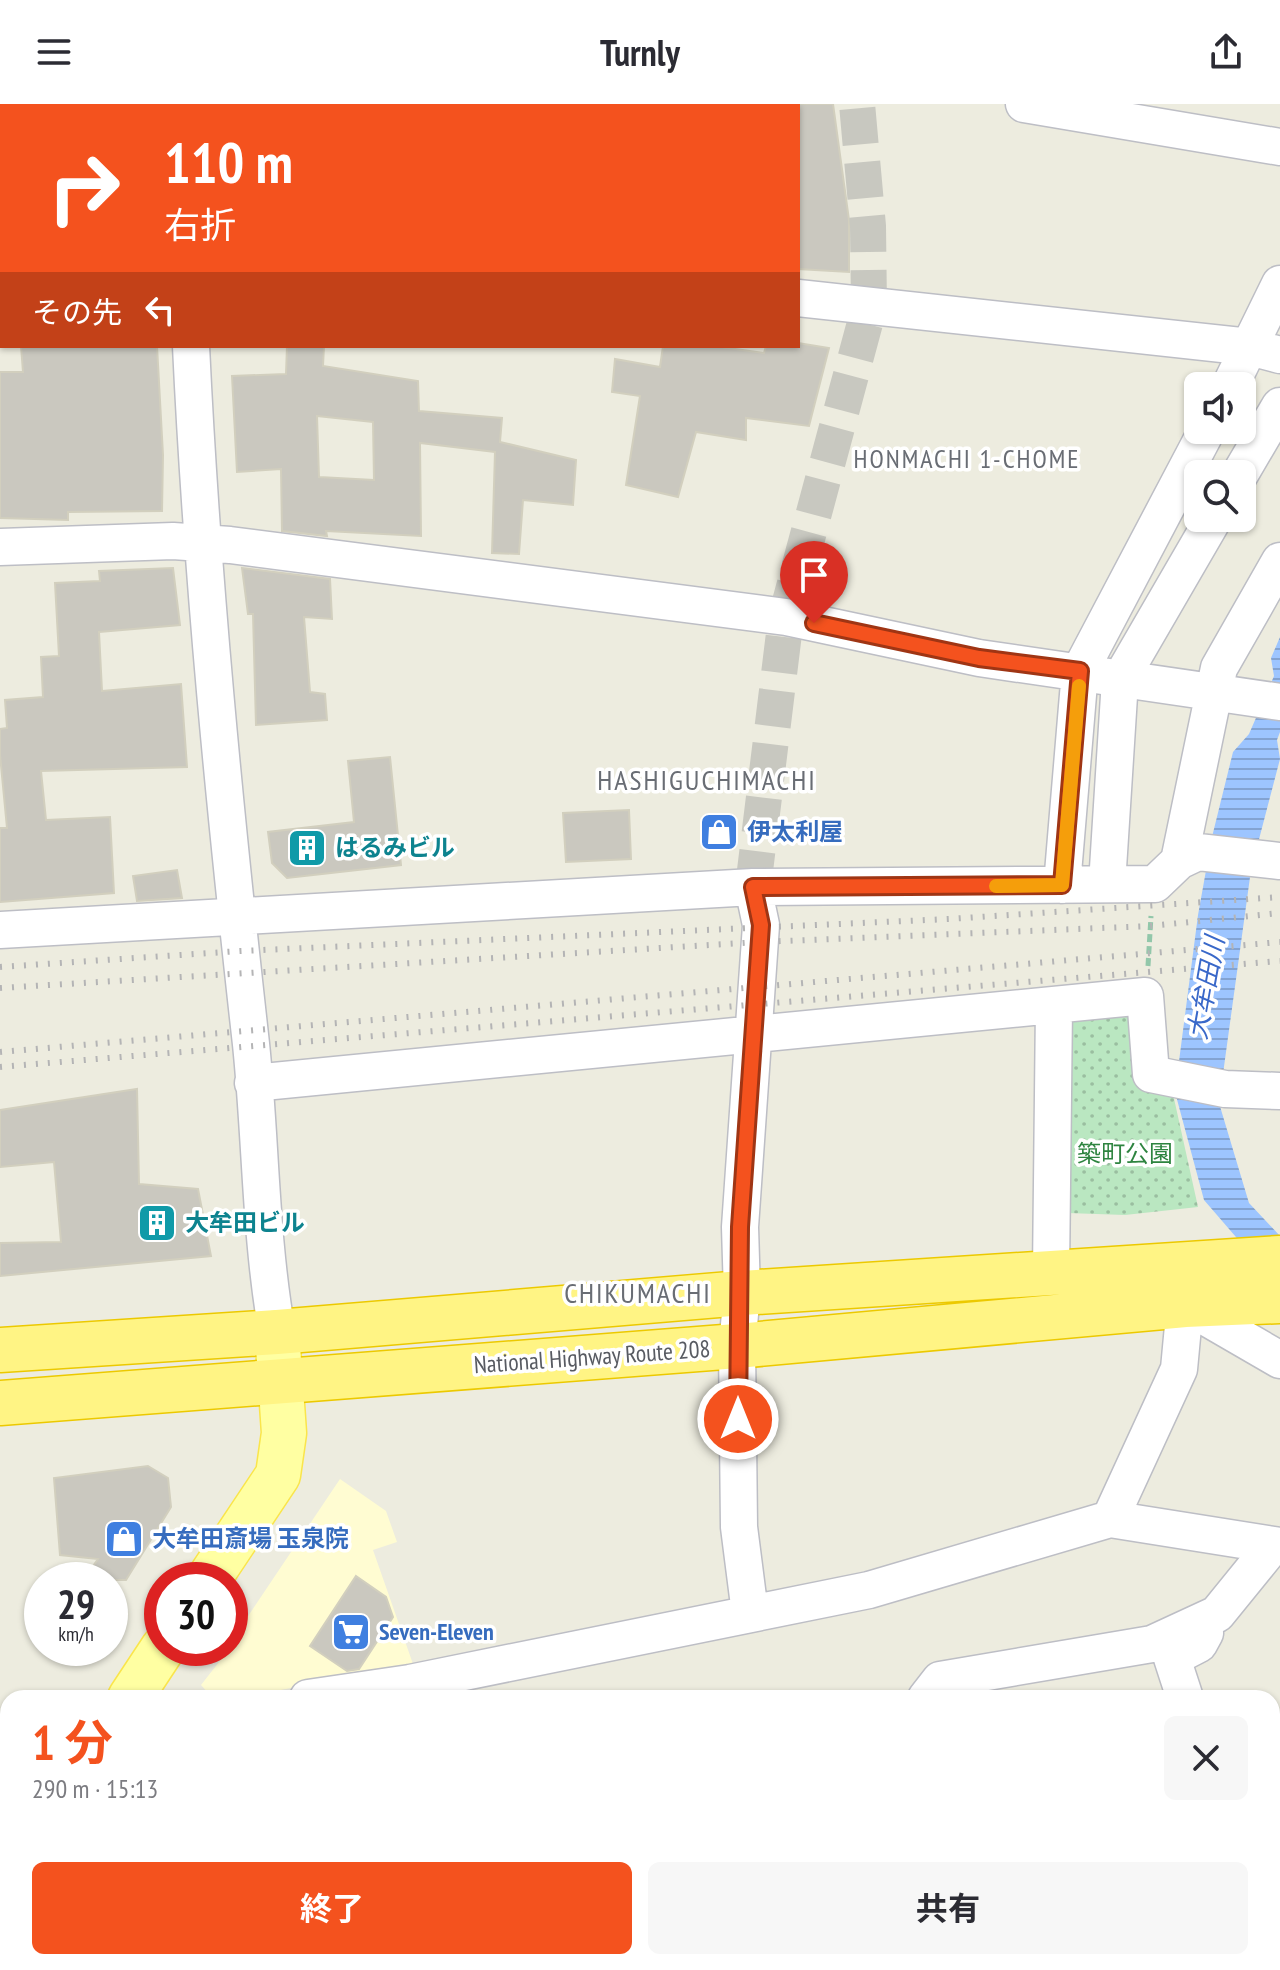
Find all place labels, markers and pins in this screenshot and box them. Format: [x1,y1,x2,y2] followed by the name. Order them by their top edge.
[780,541,848,623] pin
[698,811,740,853] shop icon: 伊太利屋
[747,816,843,847] place label: 伊太利屋
[286,827,328,869] building icon: はるみビル
[335,832,455,863] place label: はるみビル
[136,1202,178,1244] building icon: 大牟田ビル
[185,1207,305,1238] place label: 大牟田ビル
[103,1518,145,1560] shop icon: 大牟田斎場 玉泉院
[152,1523,349,1554] place label: 大牟田斎場 玉泉院
[330,1611,372,1653] supermarket icon: Seven-Eleven
[379,1616,494,1647] place label: Seven-Eleven

